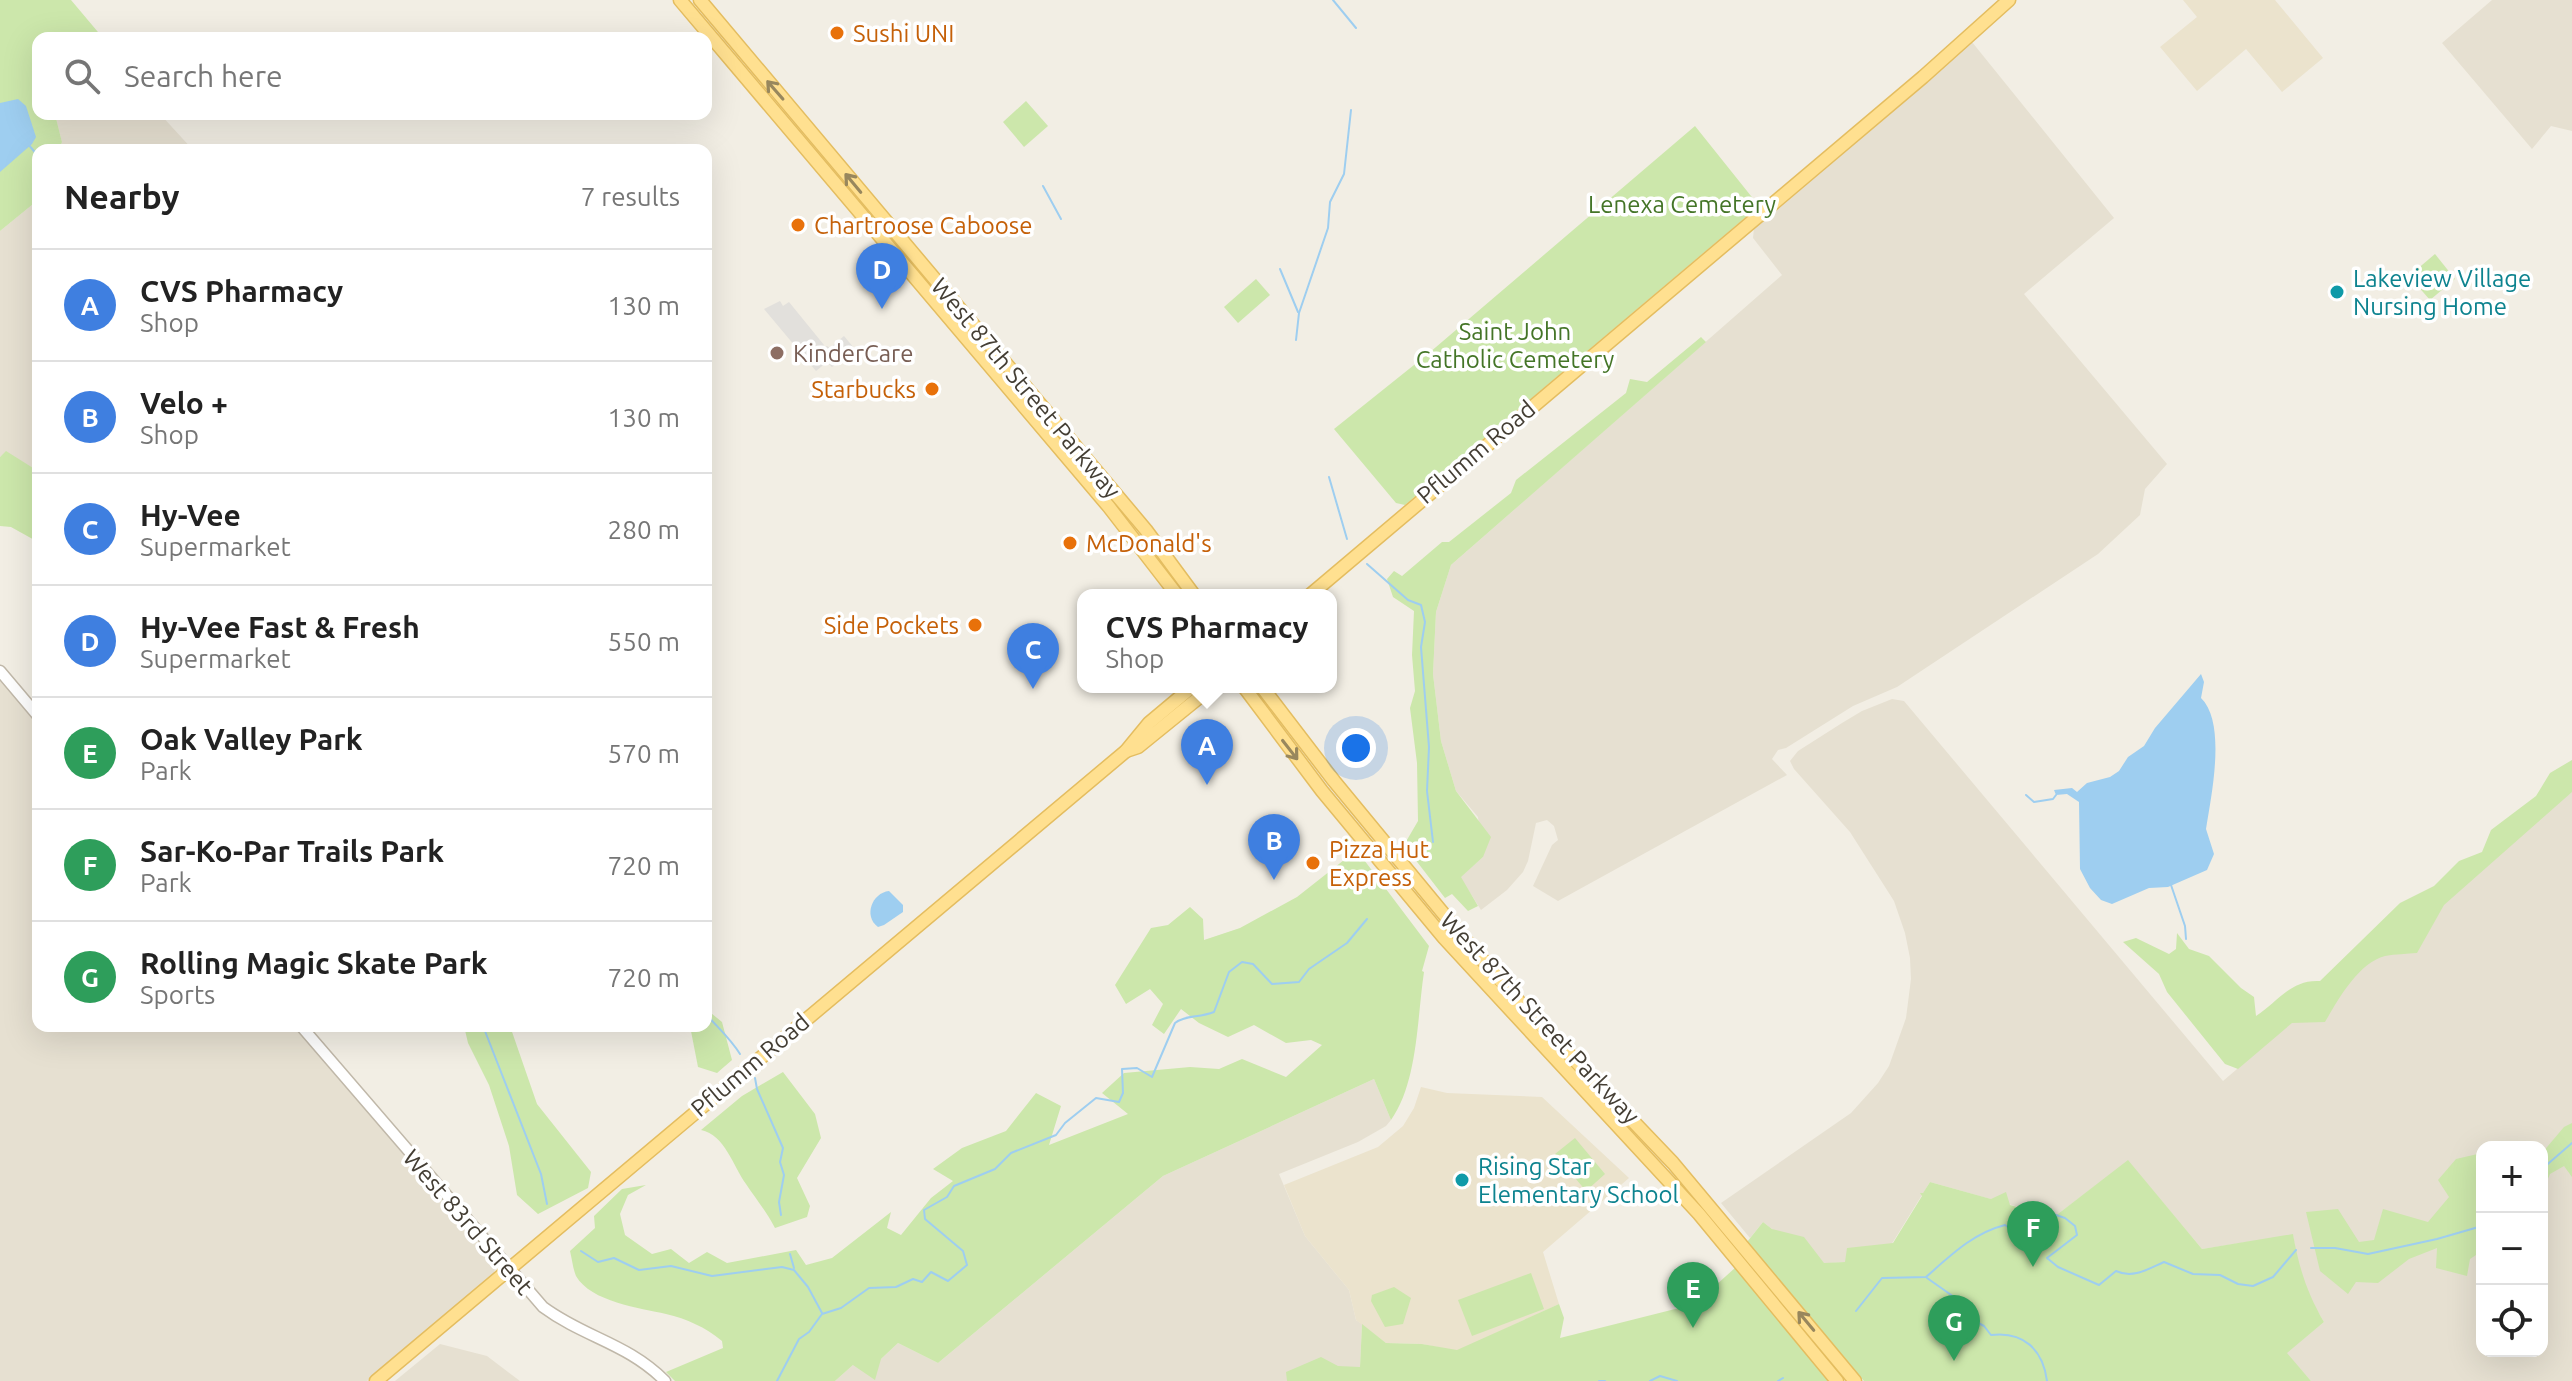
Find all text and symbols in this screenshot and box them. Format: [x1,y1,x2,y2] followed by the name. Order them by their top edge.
[853,20,954,47] place label: Sushi UNI
[828,24,846,42] marker: Sushi UNI
[32,32,712,120] search box
[60,54,104,98] icon: search
[124,59,283,93] text: Search here
[766,80,784,101] one-way arrow
[844,173,862,194] one-way arrow
[64,177,179,215] text: Nearby
[581,182,680,211] text: 7 results
[1588,191,1776,218] park label: Lenexa Cemetery
[814,212,1032,239] place label: Chartroose Caboose
[789,216,807,234] marker: Chartroose Caboose
[856,243,908,309] pin: D
[2353,265,2531,320] place label: Lakeview Village Nursing Home
[926,273,1126,504] street label: West 87th Street Parkway
[140,274,343,308] text: CVS Pharmacy
[2328,283,2346,301] marker: Lakeview Village Nursing Home
[81,291,99,320] text: A
[608,291,680,320] text: 130 m
[140,308,199,337] text: Shop
[1416,318,1615,373] park label: Saint John Catholic Cemetery
[793,340,913,367] place label: KinderCare
[768,344,786,362] marker: KinderCare
[811,376,916,403] place label: Starbucks
[923,380,941,398] marker: Starbucks
[140,386,228,420] text: Velo +
[1412,395,1540,509] street label: Pflumm Road
[81,403,99,432] text: B
[608,403,680,432] text: 130 m
[140,420,199,449] text: Shop
[140,498,241,532] text: Hy-Vee
[82,515,98,544] text: C
[608,515,680,544] text: 280 m
[1086,530,1212,557] place label: McDonald's
[140,532,291,561] text: Supermarket
[1061,534,1079,552] marker: McDonald's
[1077,589,1337,693] popup
[140,610,420,644] text: Hy-Vee Fast & Fresh
[1105,610,1309,644] text: CVS Pharmacy
[824,612,959,639] place label: Side Pockets
[966,616,984,634] marker: Side Pockets
[1007,623,1059,689] pin: C
[81,627,99,656] text: D
[608,627,680,656] text: 550 m
[140,644,291,673] text: Supermarket
[1105,644,1164,673] text: Shop
[1181,719,1233,785] pin: A
[140,722,363,756] text: Oak Valley Park
[1336,728,1376,768] your location
[82,739,98,768] text: E
[608,739,680,768] text: 570 m
[1281,739,1298,760] one-way arrow
[140,756,192,785] text: Park
[1248,814,1300,880] pin: B
[140,834,444,868] text: Sar-Ko-Par Trails Park
[1329,836,1429,891] place label: Pizza Hut Express
[83,851,97,880] text: F
[608,851,680,880] text: 720 m
[1304,854,1322,872] marker: Pizza Hut Express
[140,868,192,897] text: Park
[1435,907,1645,1129] street label: West 87th Street Parkway
[140,946,488,980] text: Rolling Magic Skate Park
[81,963,99,992] text: G
[608,963,680,992] text: 720 m
[140,980,215,1009] text: Sports
[686,1008,814,1122] street label: Pflumm Road
[2476,1141,2548,1357] map controls
[2476,1141,2548,1213] button: +
[398,1144,539,1300] street label: West 83rd Street
[1478,1153,1679,1208] place label: Rising Star Elementary School
[1453,1171,1471,1189] marker: Rising Star Elementary School
[2007,1201,2059,1267] pin: F
[2476,1213,2548,1285] button: −
[1667,1262,1719,1328] pin: E
[2476,1285,2548,1357] button: locate
[1928,1295,1980,1361] pin: G
[1797,1311,1815,1332] one-way arrow

